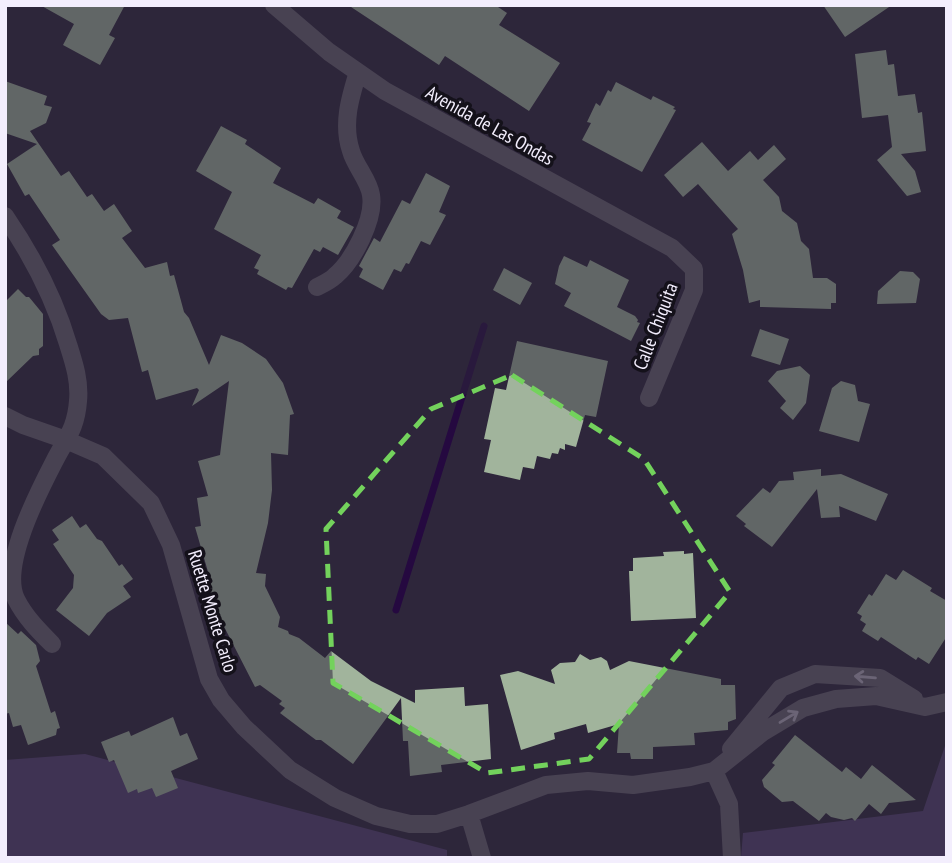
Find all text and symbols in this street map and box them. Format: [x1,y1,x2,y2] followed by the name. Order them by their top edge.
[422,80,558,170] street label: Avenida de Las Ondas
[627,279,683,373] street label: Calle Chiquita
[183,547,243,675] street label: Ruette Monte Carlo
[855,670,877,683] one-way arrow
[778,709,798,723] one-way arrow

